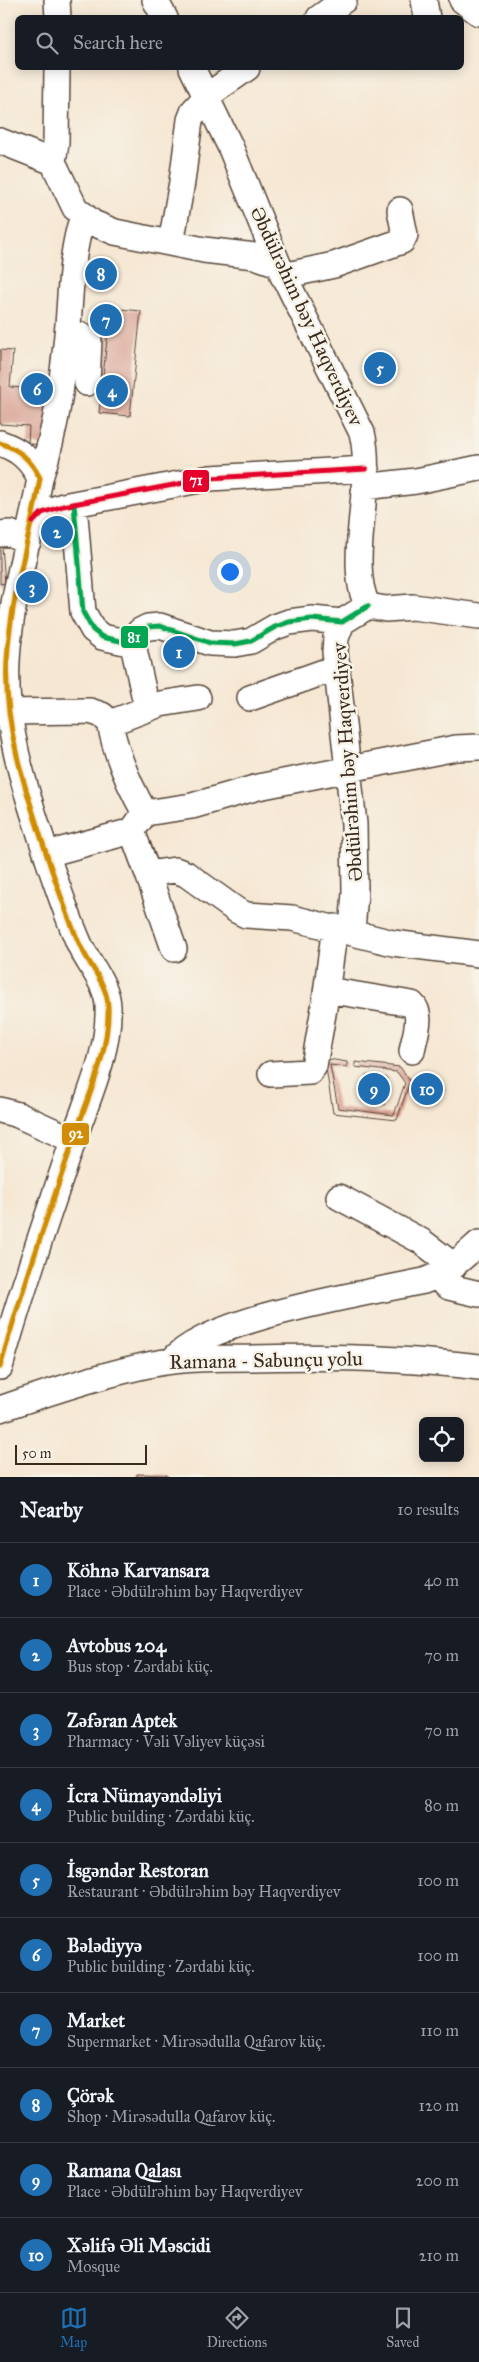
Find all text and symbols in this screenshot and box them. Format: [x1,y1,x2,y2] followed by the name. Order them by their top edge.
[15,15,464,70] search box
[33,29,61,57] icon: search
[73,31,163,54] text: Search here
[245,202,369,431] street label: Əbdülrəhim bəy Haqverdiyev
[85,255,117,293] pin: 8
[90,301,122,339] pin: 7
[364,349,396,387] pin: 5
[21,370,53,408] pin: 6
[96,372,128,410] pin: 4
[182,469,210,493] line badge: 71
[189,472,203,489] text: 71
[41,513,73,551] pin: 2
[217,559,243,585] your location
[16,568,48,606] pin: 3
[120,625,149,649] line badge: 81
[128,629,141,646] text: 81
[163,633,195,671] pin: 1
[327,640,368,882] street label: Əbdülrəhim bəy Haqverdiyev
[358,1070,390,1108] pin: 9
[411,1070,443,1108] pin: 10
[61,1122,90,1146] line badge: 92
[69,1125,84,1143] text: 92
[169,1346,363,1374] street label: Ramana - Sabunçu yolu
[419,1417,464,1462] map controls
[419,1417,464,1462] button: locate
[15,1442,148,1465] scale bar
[22,1445,51,1462] text: 50 m
[20,1497,83,1523] text: Nearby
[397,1500,459,1519] text: 10 results
[67,1559,210,1582] text: Köhnə Karvansara
[33,1571,39,1590] text: 1
[424,1571,459,1590] text: 40 m
[67,1582,303,1601] text: Place · Əbdülrəhim bəy Haqverdiyev
[67,1634,166,1657] text: Avtobus 204
[32,1646,40,1665] text: 2
[424,1646,459,1665] text: 70 m
[67,1657,213,1676] text: Bus stop · Zərdabi küç.
[67,1709,177,1732] text: Zəfəran Aptek
[33,1721,39,1740] text: 3
[424,1721,459,1740] text: 70 m
[67,1732,265,1751] text: Pharmacy · Vəli Vəliyev küçəsi
[67,1784,222,1807] text: İcra Nümayəndəliyi
[32,1796,40,1815] text: 4
[424,1796,459,1815] text: 80 m
[67,1807,254,1826] text: Public building · Zərdabi küç.
[67,1859,209,1882] text: İsgəndər Restoran
[32,1871,40,1890] text: 5
[417,1871,459,1890] text: 100 m
[67,1882,340,1901] text: Restaurant · Əbdülrəhim bəy Haqverdiyev
[67,1934,142,1957] text: Bələdiyyə
[32,1946,40,1965] text: 6
[417,1946,459,1965] text: 100 m
[67,1957,254,1976] text: Public building · Zərdabi küç.
[67,2009,125,2032] text: Market
[32,2021,40,2040] text: 7
[420,2021,459,2040] text: 110 m
[67,2032,325,2051] text: Supermarket · Mirəsədulla Qafarov küç.
[67,2084,114,2107] text: Çörək
[32,2096,40,2115] text: 8
[419,2096,459,2115] text: 120 m
[67,2107,275,2126] text: Shop · Mirəsədulla Qafarov küç.
[67,2159,182,2182] text: Ramana Qalası
[32,2171,40,2190] text: 9
[416,2171,459,2190] text: 200 m
[67,2182,303,2201] text: Place · Əbdülrəhim bəy Haqverdiyev
[67,2234,211,2257] text: Xəlifə Əli Məscidi
[28,2246,44,2265] text: 10
[419,2246,459,2265] text: 210 m
[67,2257,120,2276] text: Mosque
[60,2304,88,2351] tab: Map
[207,2304,267,2351] tab: Directions
[386,2304,419,2351] tab: Saved

